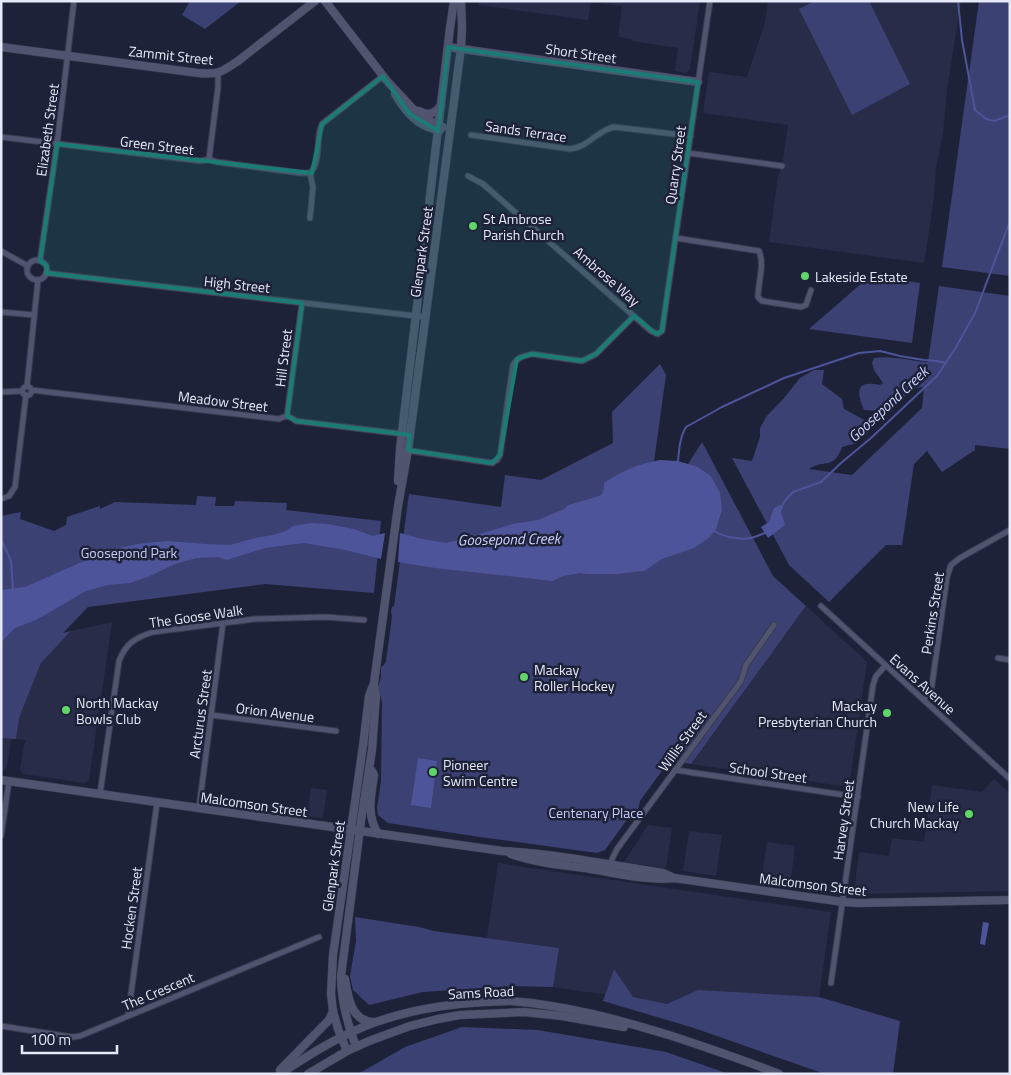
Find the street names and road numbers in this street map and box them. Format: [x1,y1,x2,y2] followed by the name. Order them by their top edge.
[544,38,618,68] street label: Short Street
[128,40,214,70] street label: Zammit Street
[30,82,64,178] street label: Elizabeth Street
[484,115,568,147] street label: Sands Terrace
[659,124,691,206] street label: Quarry Street
[119,130,195,160] street label: Green Street
[404,205,438,299] street label: Glenpark Street
[569,241,645,311] street label: Ambrose Way
[203,270,271,298] street label: High Street
[269,328,297,388] street label: Hill Street
[177,385,269,417] street label: Meadow Street
[915,570,949,656] street label: Perkins Street
[148,599,244,633] street label: The Goose Walk
[885,649,961,719] street label: Evans Avenue
[183,668,217,760] street label: Arcturus Street
[235,697,315,727] street label: Orion Avenue
[653,706,711,776] street label: Willis Street
[728,756,808,788] street label: School Street
[827,778,859,861] street label: Harvey Street
[199,786,309,822] street label: Malcomson Street
[316,819,350,913] street label: Glenpark Street
[115,865,147,951] street label: Hocken Street
[758,867,868,901] street label: Malcomson Street
[119,966,197,1016] street label: The Crescent
[447,980,515,1004] street label: Sams Road

